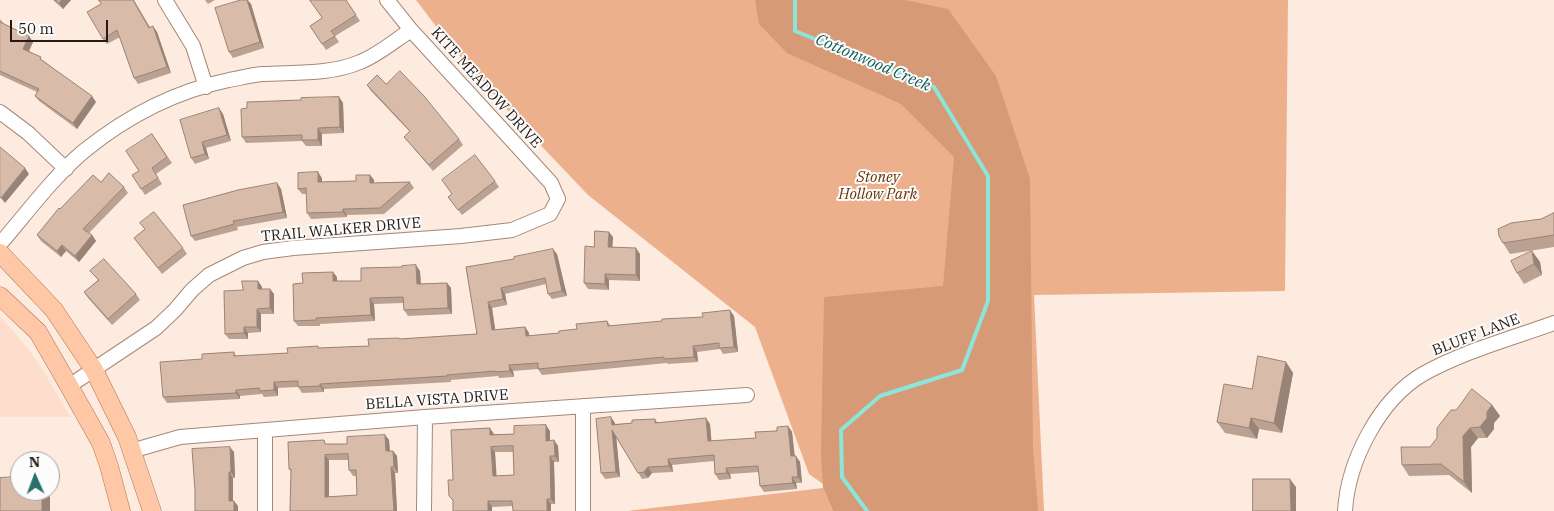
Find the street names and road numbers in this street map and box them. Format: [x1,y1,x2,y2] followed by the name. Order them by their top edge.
[427,24,545,152] street label: KITE MEADOW DRIVE
[260,214,422,246] street label: TRAIL WALKER DRIVE
[1430,310,1522,360] street label: BLUFF LANE
[365,386,509,414] street label: BELLA VISTA DRIVE

